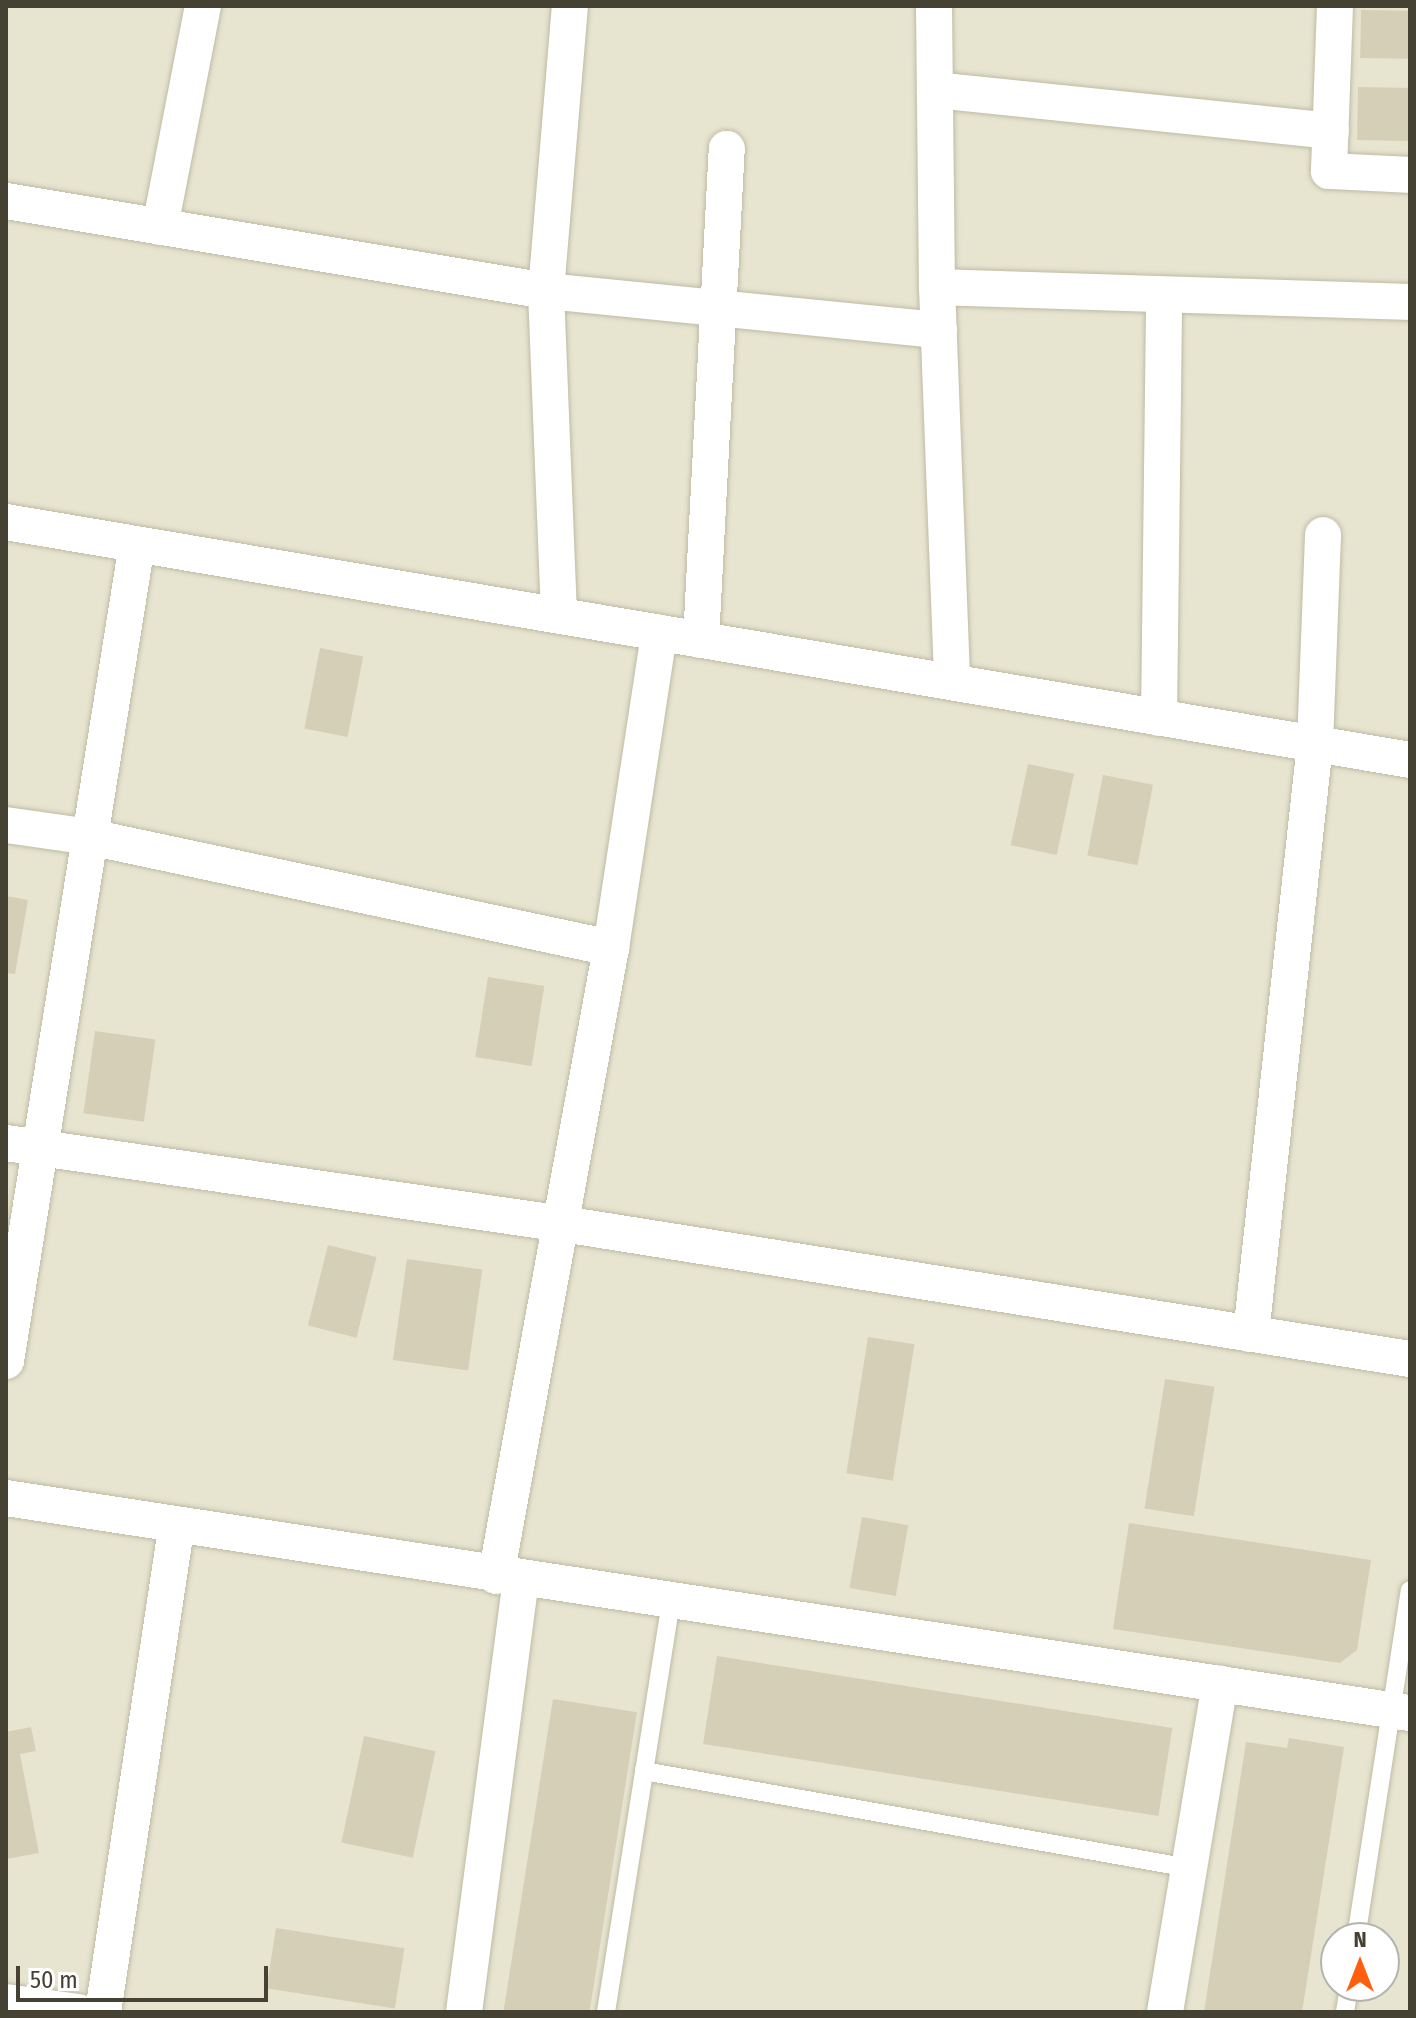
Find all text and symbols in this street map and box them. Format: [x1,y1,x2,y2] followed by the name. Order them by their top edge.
[1320,1922,1400,2002] north arrow
[1353,1926,1367,1953] text: N
[20,1950,272,2000] scale bar
[30,1966,78,1994] text: 50 m

